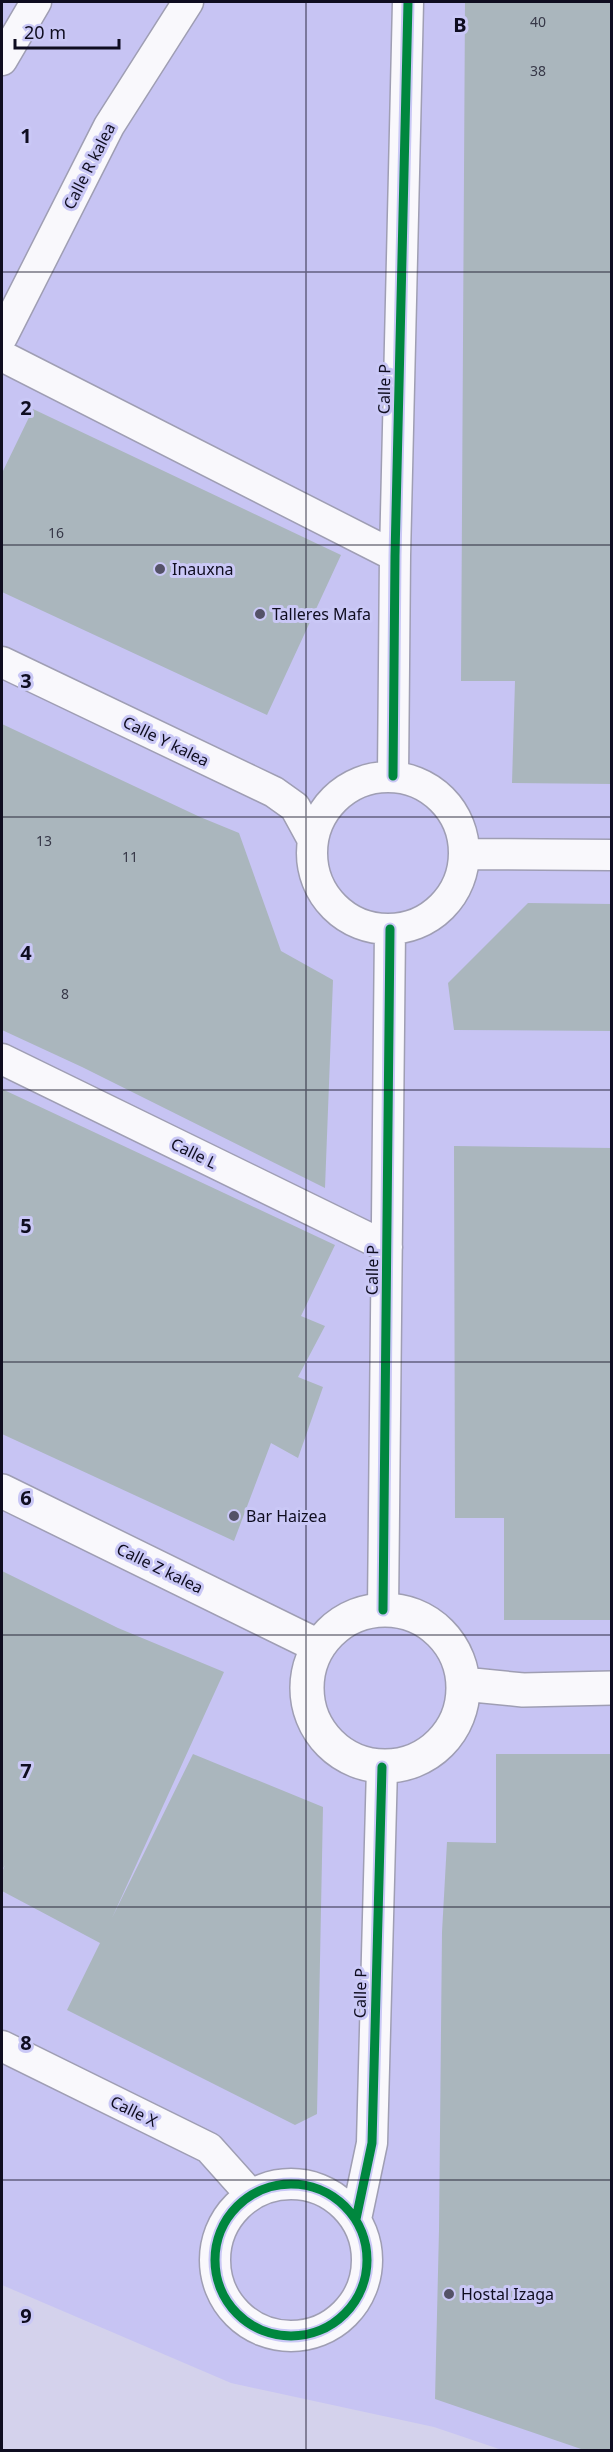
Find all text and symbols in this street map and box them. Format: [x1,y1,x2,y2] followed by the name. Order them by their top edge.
[453,11,467,38] text: B
[15,12,118,50] scale bar
[530,12,546,31] house number: 40
[24,20,66,44] text: 20 m
[530,61,546,80] house number: 38
[58,119,120,213] street label: Calle R kalea
[20,122,32,149] text: 1
[373,364,395,414] street label: Calle P
[20,394,32,421] text: 2
[48,523,64,542] house number: 16
[172,558,234,580] place label: Inauxna
[153,562,167,576] marker: Inauxna
[272,603,371,625] place label: Talleres Mafa
[253,607,267,621] marker: Talleres Mafa
[20,667,32,694] text: 3
[119,711,213,771] street label: Calle Y kalea
[36,831,52,850] house number: 13
[122,847,138,866] house number: 11
[20,939,32,966] text: 4
[61,984,69,1003] house number: 8
[167,1132,221,1174] street label: Calle L
[20,1212,32,1239] text: 5
[361,1245,383,1295] street label: Calle P
[20,1484,32,1511] text: 6
[246,1505,327,1527] place label: Bar Haizea
[227,1509,241,1523] marker: Bar Haizea
[113,1538,207,1598] street label: Calle Z kalea
[20,1757,32,1784] text: 7
[349,1968,371,2018] street label: Calle P
[20,2029,32,2056] text: 8
[107,2090,162,2132] street label: Calle X
[461,2283,554,2305] place label: Hostal Izaga
[442,2287,456,2301] marker: Hostal Izaga
[20,2302,32,2329] text: 9

